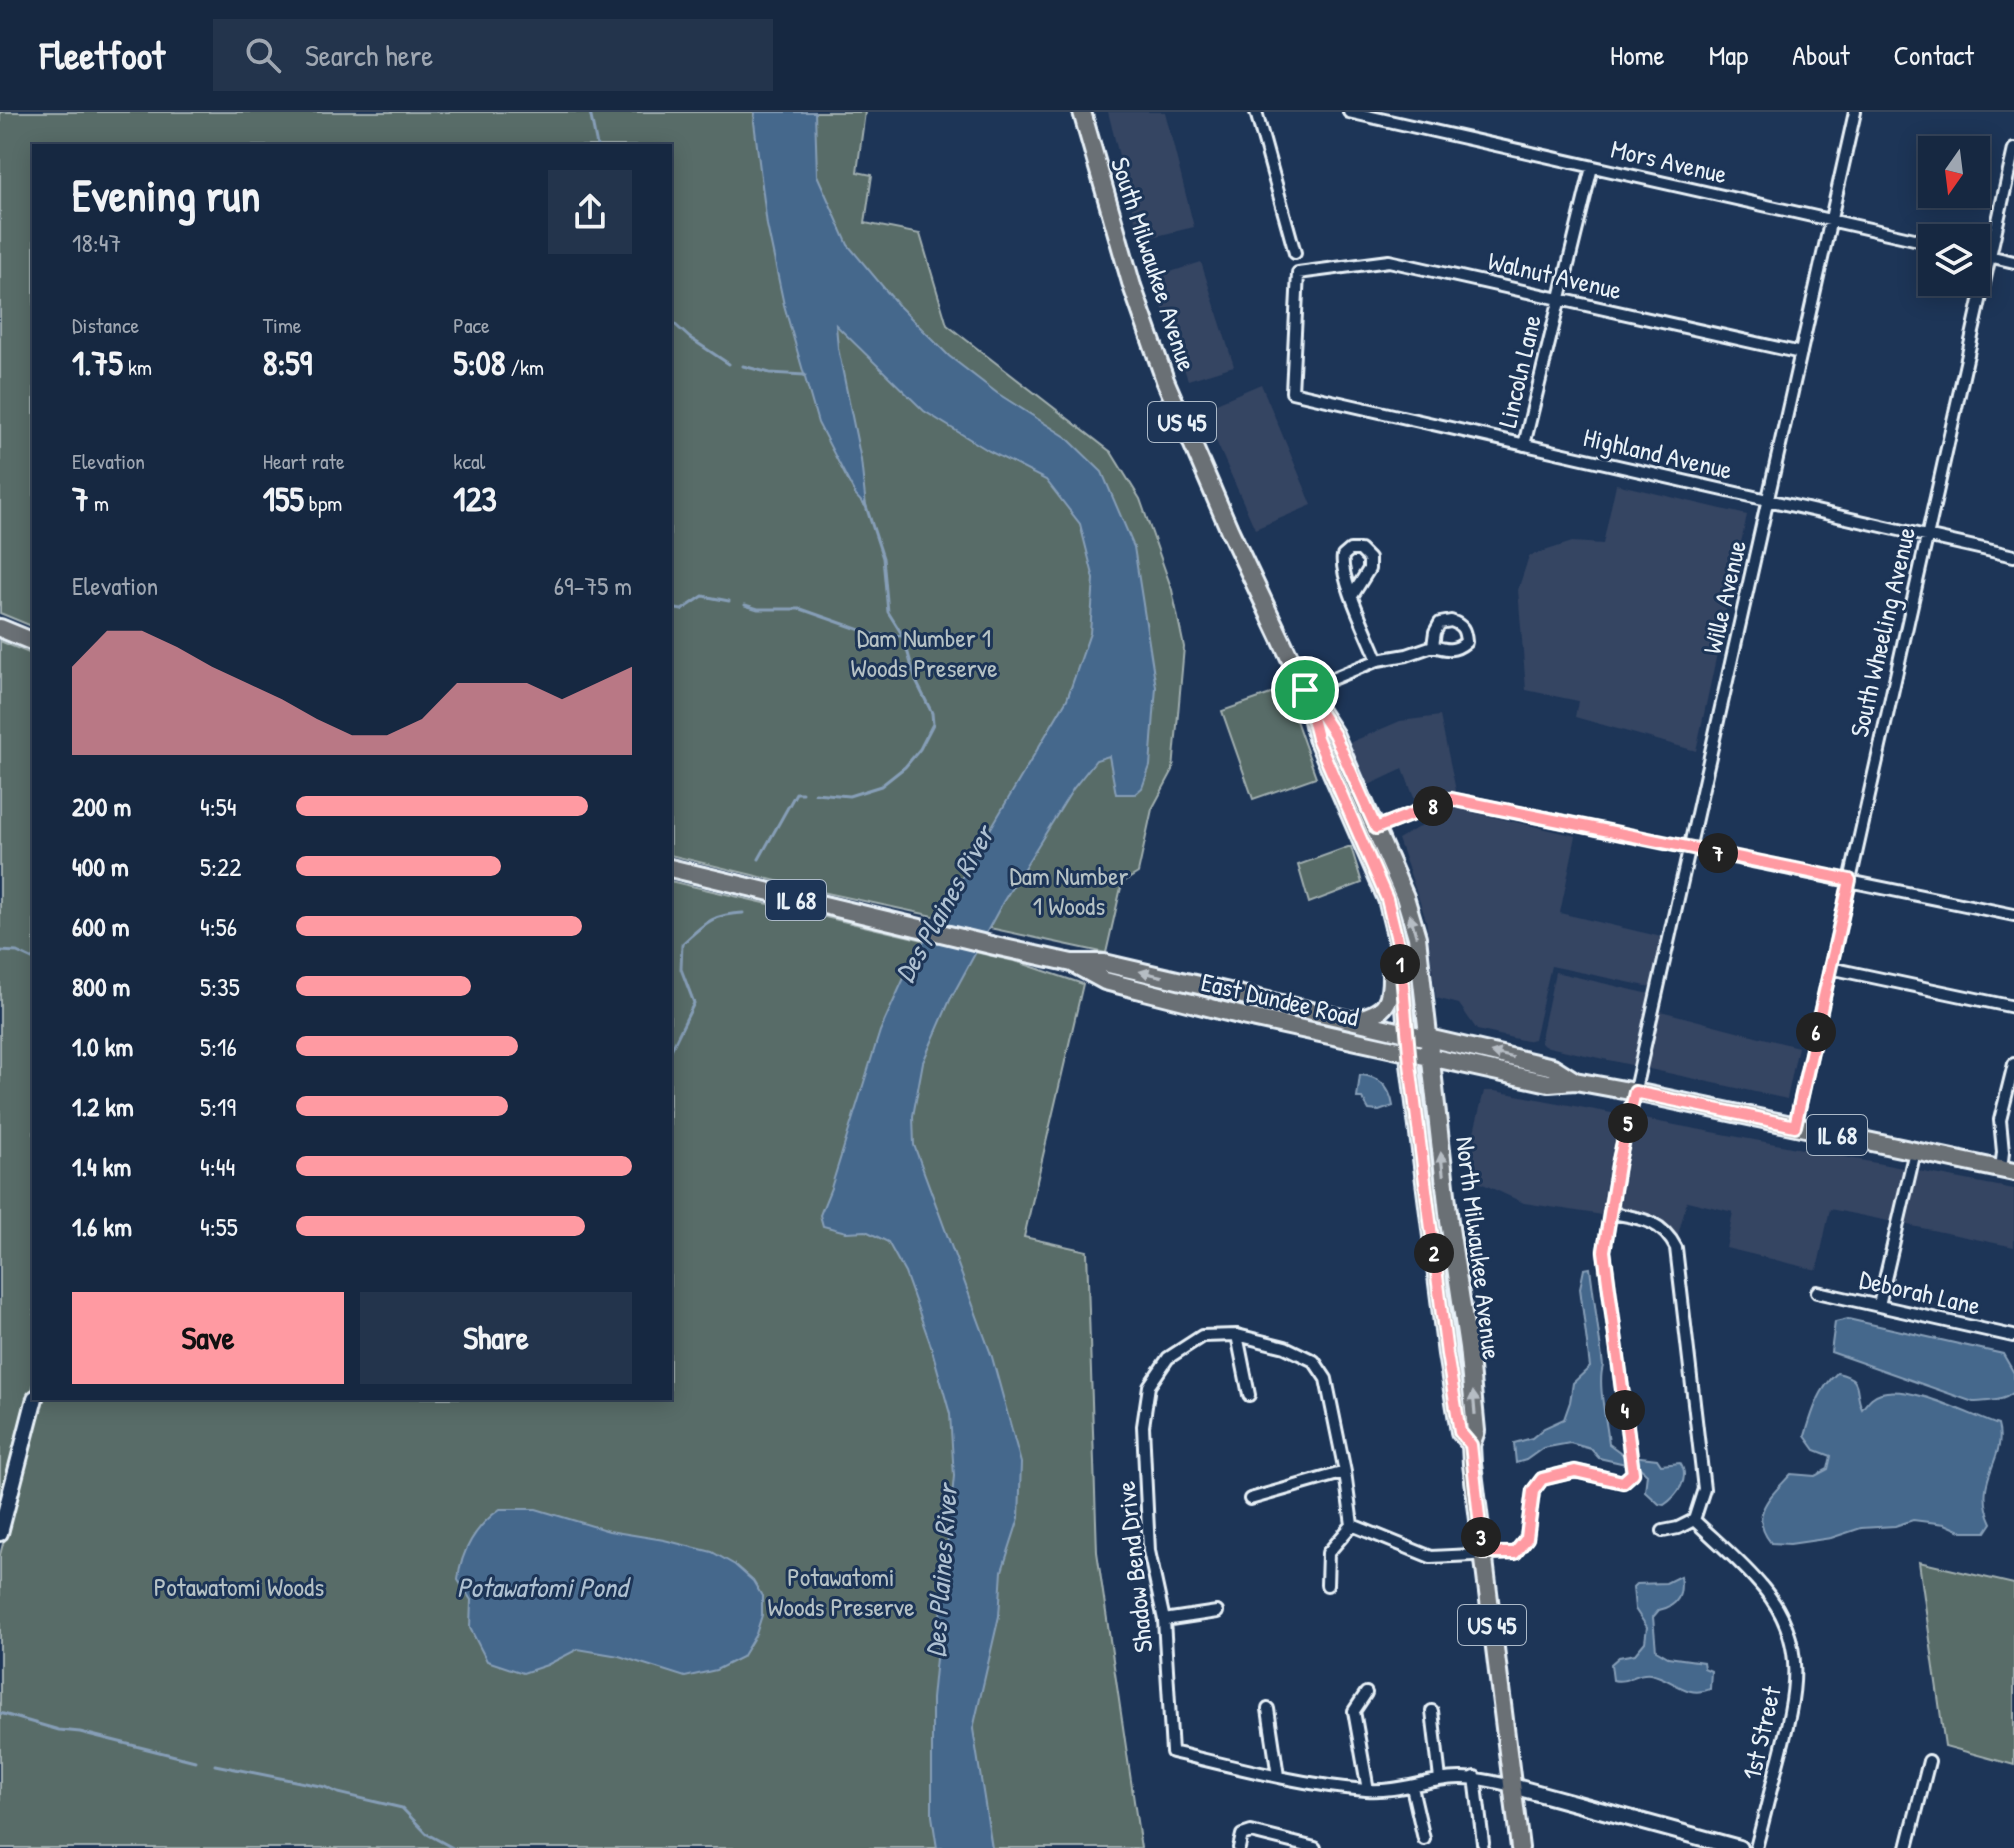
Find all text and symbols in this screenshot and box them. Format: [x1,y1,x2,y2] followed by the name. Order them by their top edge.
[213,19,773,91] search box
[40,29,165,81] text: Fleetfoot
[241,33,285,77] icon: search
[305,35,433,75] text: Search here
[1610,36,1665,74] text: Home
[1709,36,1748,74] text: Map
[1792,36,1850,74] text: About
[1894,36,1974,74] text: Contact
[1608,131,1730,191] street label: Mors Avenue
[1918,136,1990,208] north arrow
[1918,136,1990,296] map controls
[1103,153,1205,375] street label: South Milwaukee Avenue
[72,165,260,225] text: Evening run
[548,170,632,254] button: share
[1918,224,1990,296] button: layers
[72,225,121,260] text: 18:47
[1485,243,1625,307] street label: Walnut Avenue
[72,310,139,340] text: Distance
[263,310,302,340] text: Time
[453,310,490,340] text: Pace
[1489,311,1549,431] street label: Lincoln Lane
[72,340,123,386] text: 1.75
[263,340,312,386] text: 8:59
[453,340,506,386] text: 5:08
[123,352,152,382] text: km
[506,352,544,382] text: /km
[1148,402,1216,442] road number: US 45
[1580,419,1736,487] street label: Highland Avenue
[72,446,145,476] text: Elevation
[263,446,345,476] text: Heart rate
[453,446,485,476] text: kcal
[72,476,89,522] text: 7
[263,476,304,522] text: 155
[453,476,497,522] text: 123
[89,488,109,518] text: m
[304,488,342,518] text: bpm
[1841,524,1923,740] street label: South Wheeling Avenue
[1694,537,1754,657] street label: Wille Avenue
[72,568,158,603] text: Elevation
[554,568,632,603] text: 69–75 m
[850,620,998,685] park label: Dam Number 1 Woods Preserve
[1271,656,1339,724] pin
[1283,668,1327,712] icon: arrive
[1413,786,1453,826] pin: 8
[72,789,131,824] text: 200 m
[200,789,237,824] text: 4:54
[1428,791,1438,821] text: 8
[885,816,1004,989] water label: Des Plaines River
[1698,833,1738,873] pin: 7
[1713,838,1723,868] text: 7
[72,849,129,884] text: 400 m
[200,849,241,884] text: 5:22
[1009,858,1129,923] park label: Dam Number 1 Woods
[766,880,826,920] road number: IL 68
[72,909,129,944] text: 600 m
[200,909,237,944] text: 4:56
[1406,912,1419,936] one-way arrow
[1380,944,1420,984] pin: 1
[1396,949,1404,979] text: 1
[1198,964,1362,1034] street label: East Dundee Road
[1138,967,1163,980] one-way arrow
[72,969,130,1004] text: 800 m
[200,969,240,1004] text: 5:35
[1796,1012,1836,1052] pin: 6
[1812,1017,1820,1047] text: 6
[72,1029,133,1064] text: 1.0 km
[200,1029,237,1064] text: 5:16
[1490,1049,1515,1061] one-way arrow
[72,1089,134,1124] text: 1.2 km
[200,1089,236,1124] text: 5:19
[1608,1103,1648,1143] pin: 5
[1623,1108,1633,1138] text: 5
[1807,1115,1867,1155] road number: IL 68
[1448,1135,1510,1361] street label: North Milwaukee Avenue
[72,1149,131,1184] text: 1.4 km
[200,1149,235,1184] text: 4:44
[1436,1151,1449,1176] one-way arrow
[72,1209,132,1244] text: 1.6 km
[200,1209,238,1244] text: 4:55
[1414,1233,1454,1273] pin: 2
[1429,1238,1439,1268] text: 2
[1856,1261,1984,1323] street label: Deborah Lane
[72,1292,344,1384] button: Save
[360,1292,632,1384] button: Share
[1467,1390,1480,1415] one-way arrow
[1605,1390,1645,1430] pin: 4
[1621,1395,1629,1425] text: 4
[916,1480,966,1659] water label: Des Plaines River
[1108,1480,1160,1654] street label: Shadow Bend Drive
[1461,1517,1501,1557] pin: 3
[1476,1522,1486,1552] text: 3
[767,1559,915,1624] park label: Potawatomi Woods Preserve
[457,1568,631,1606] water label: Potawatomi Pond
[154,1569,324,1604] park label: Potawatomi Woods
[1458,1605,1526,1645] road number: US 45
[1733,1682,1789,1783] street label: 1st Street

